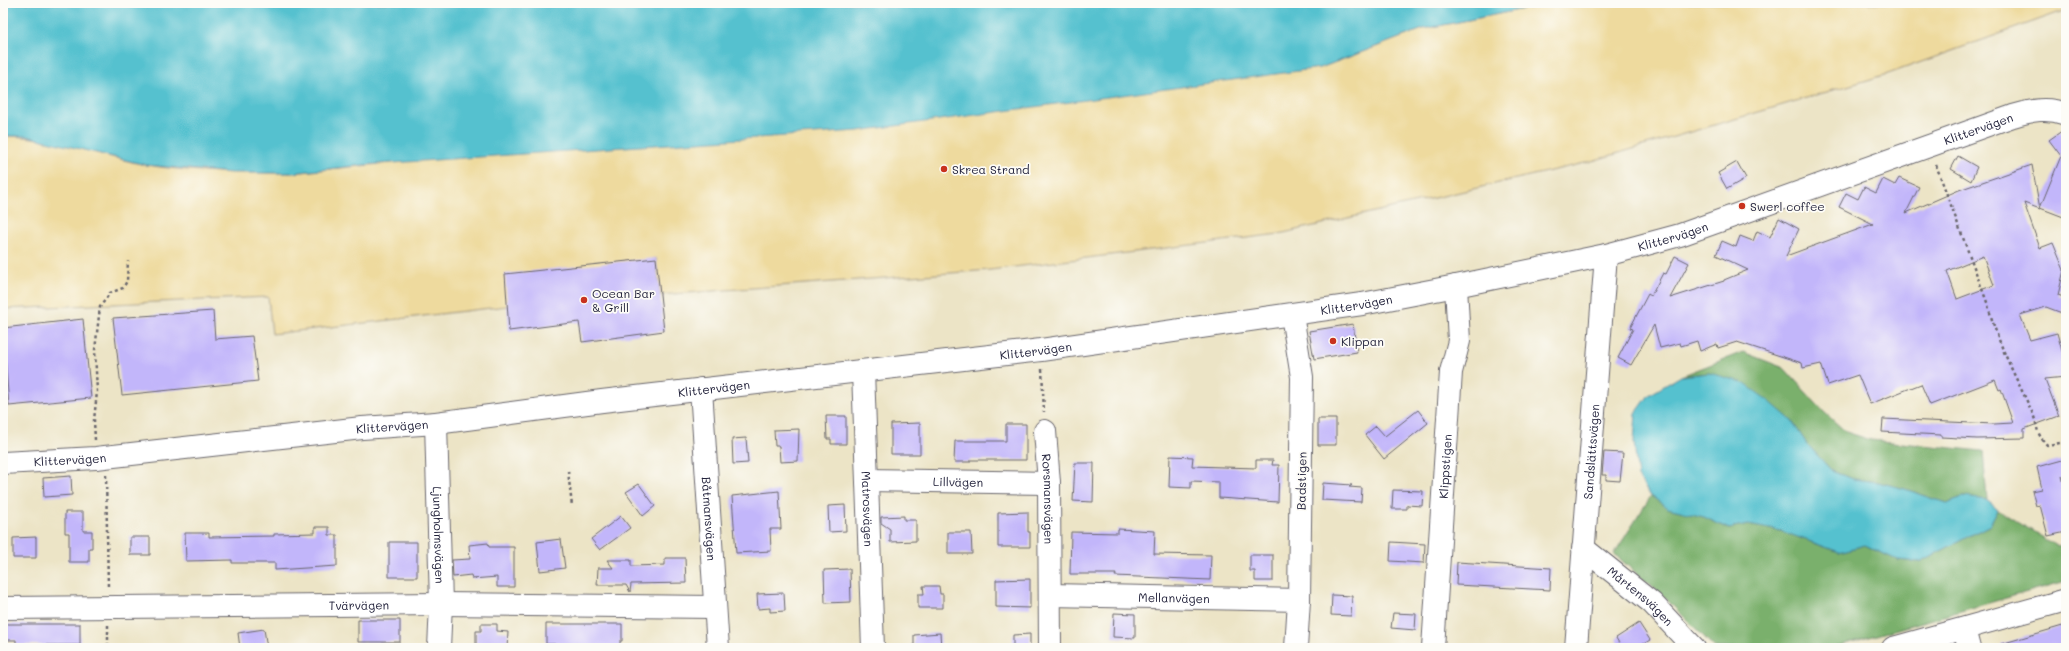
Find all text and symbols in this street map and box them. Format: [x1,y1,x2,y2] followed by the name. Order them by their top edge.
[1942,109,2015,148] street label: Klittervägen
[952,161,1030,177] place label: Skrea Strand
[939,164,949,174] marker: Skrea Strand
[1750,198,1825,214] place label: Swerl coffee
[1737,201,1747,211] marker: Swerl coffee
[1636,218,1710,254] street label: Klittervägen
[592,285,655,315] place label: Ocean Bar & Grill
[1319,290,1394,318] street label: Klittervägen
[579,295,589,305] marker: Ocean Bar & Grill
[1341,333,1384,349] place label: Klippan
[1328,336,1338,346] marker: Klippan
[999,338,1073,363] street label: Klittervägen
[677,376,751,400] street label: Klittervägen
[1579,403,1603,500] street label: Sandslättsvägen
[355,416,429,437] street label: Klittervägen
[1435,434,1455,499] street label: Klippstigen
[33,449,107,469] street label: Klittervägen
[1292,452,1310,510] street label: Badstigen
[1039,453,1057,544] street label: Rorsmansvägen
[859,471,877,547] street label: Matrosvägen
[933,473,983,490] street label: Lillvägen
[699,476,720,561] street label: Båtmansvägen
[430,486,448,584] street label: Ljungholmsvägen
[1604,563,1677,629] street label: Mårtensvägen
[1138,589,1210,606] street label: Mellanvägen
[329,596,389,613] street label: Tvärvägen

